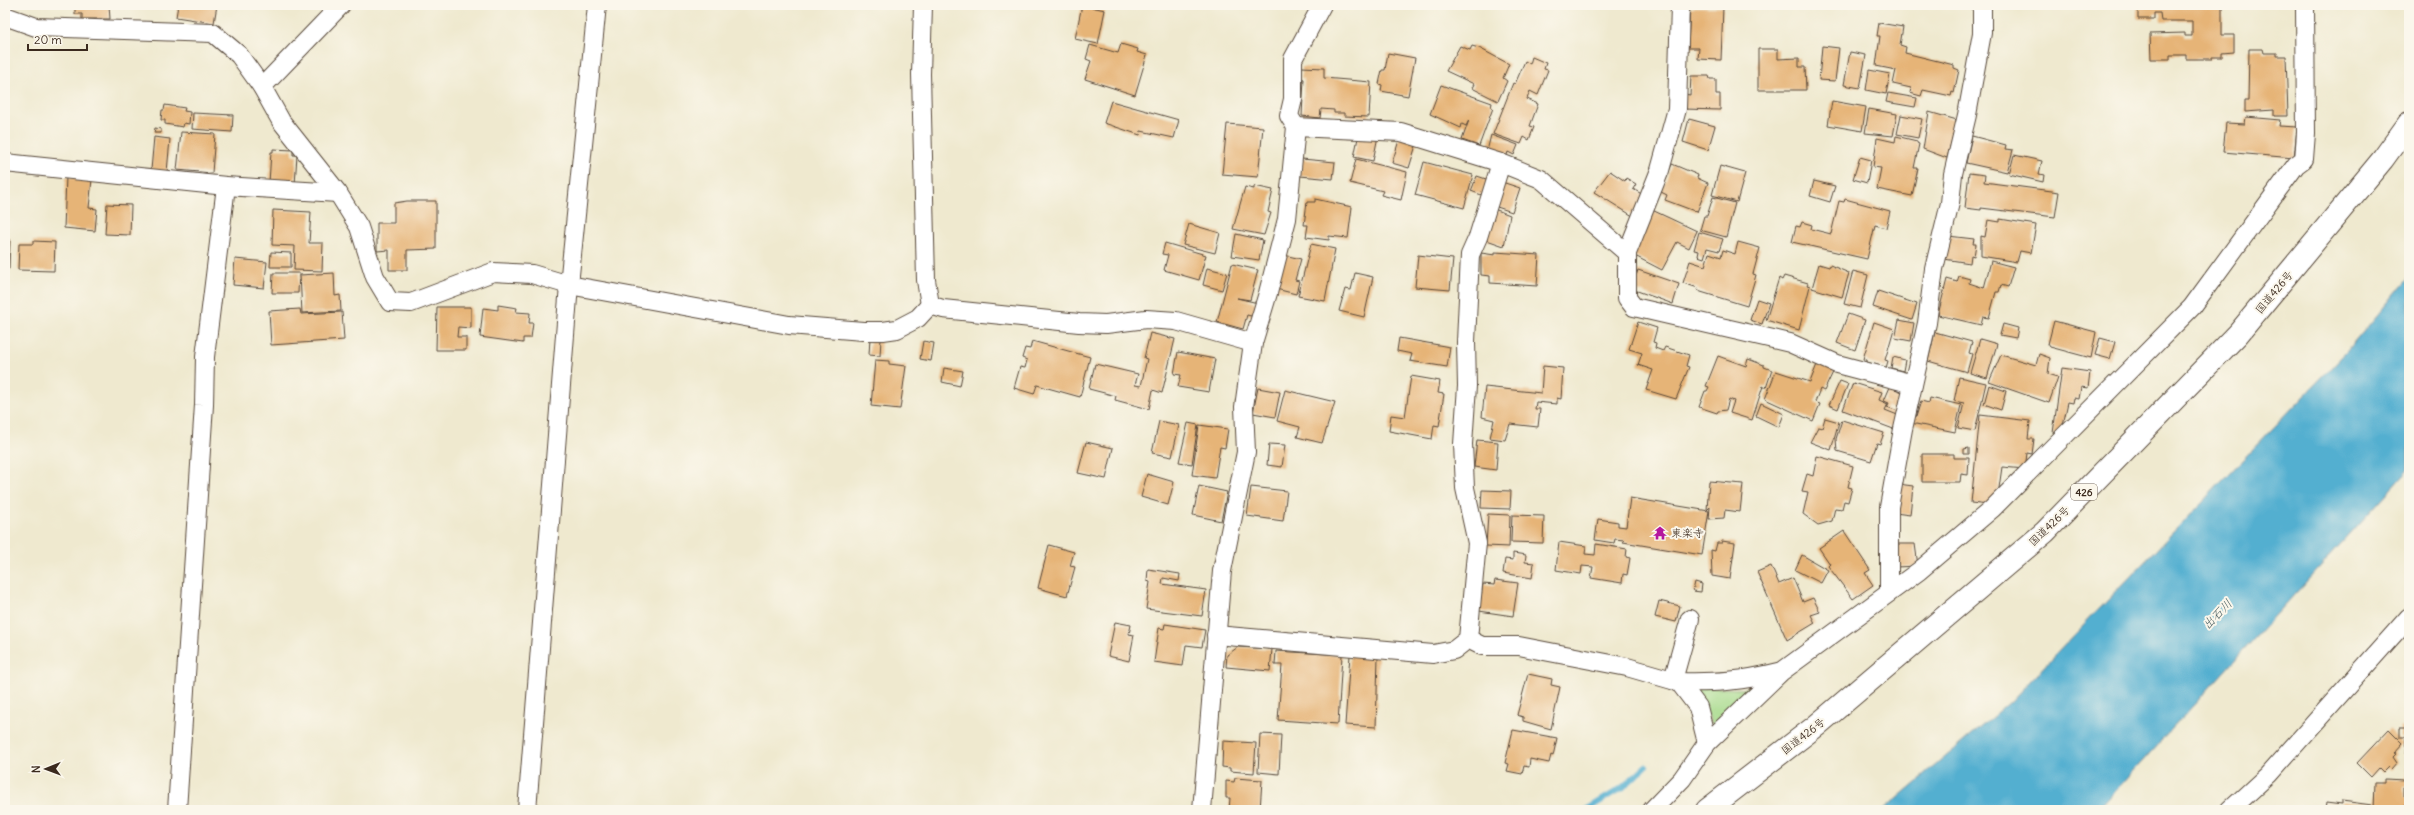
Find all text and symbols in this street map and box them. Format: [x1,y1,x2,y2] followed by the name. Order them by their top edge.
[28,26,87,52] scale bar
[34,32,62,47] text: 20 m
[2252,268,2296,316] street label: 国道426号
[2071,484,2097,500] road number: 426
[2026,503,2072,549] street label: 国道426号
[1652,525,1668,541] temple icon: 東楽寺
[1671,526,1704,540] place label: 東楽寺
[2199,596,2235,632] water label: 出石川
[1778,715,1828,757] street label: 国道426号
[26,749,66,789] north arrow
[29,765,43,773] text: N

